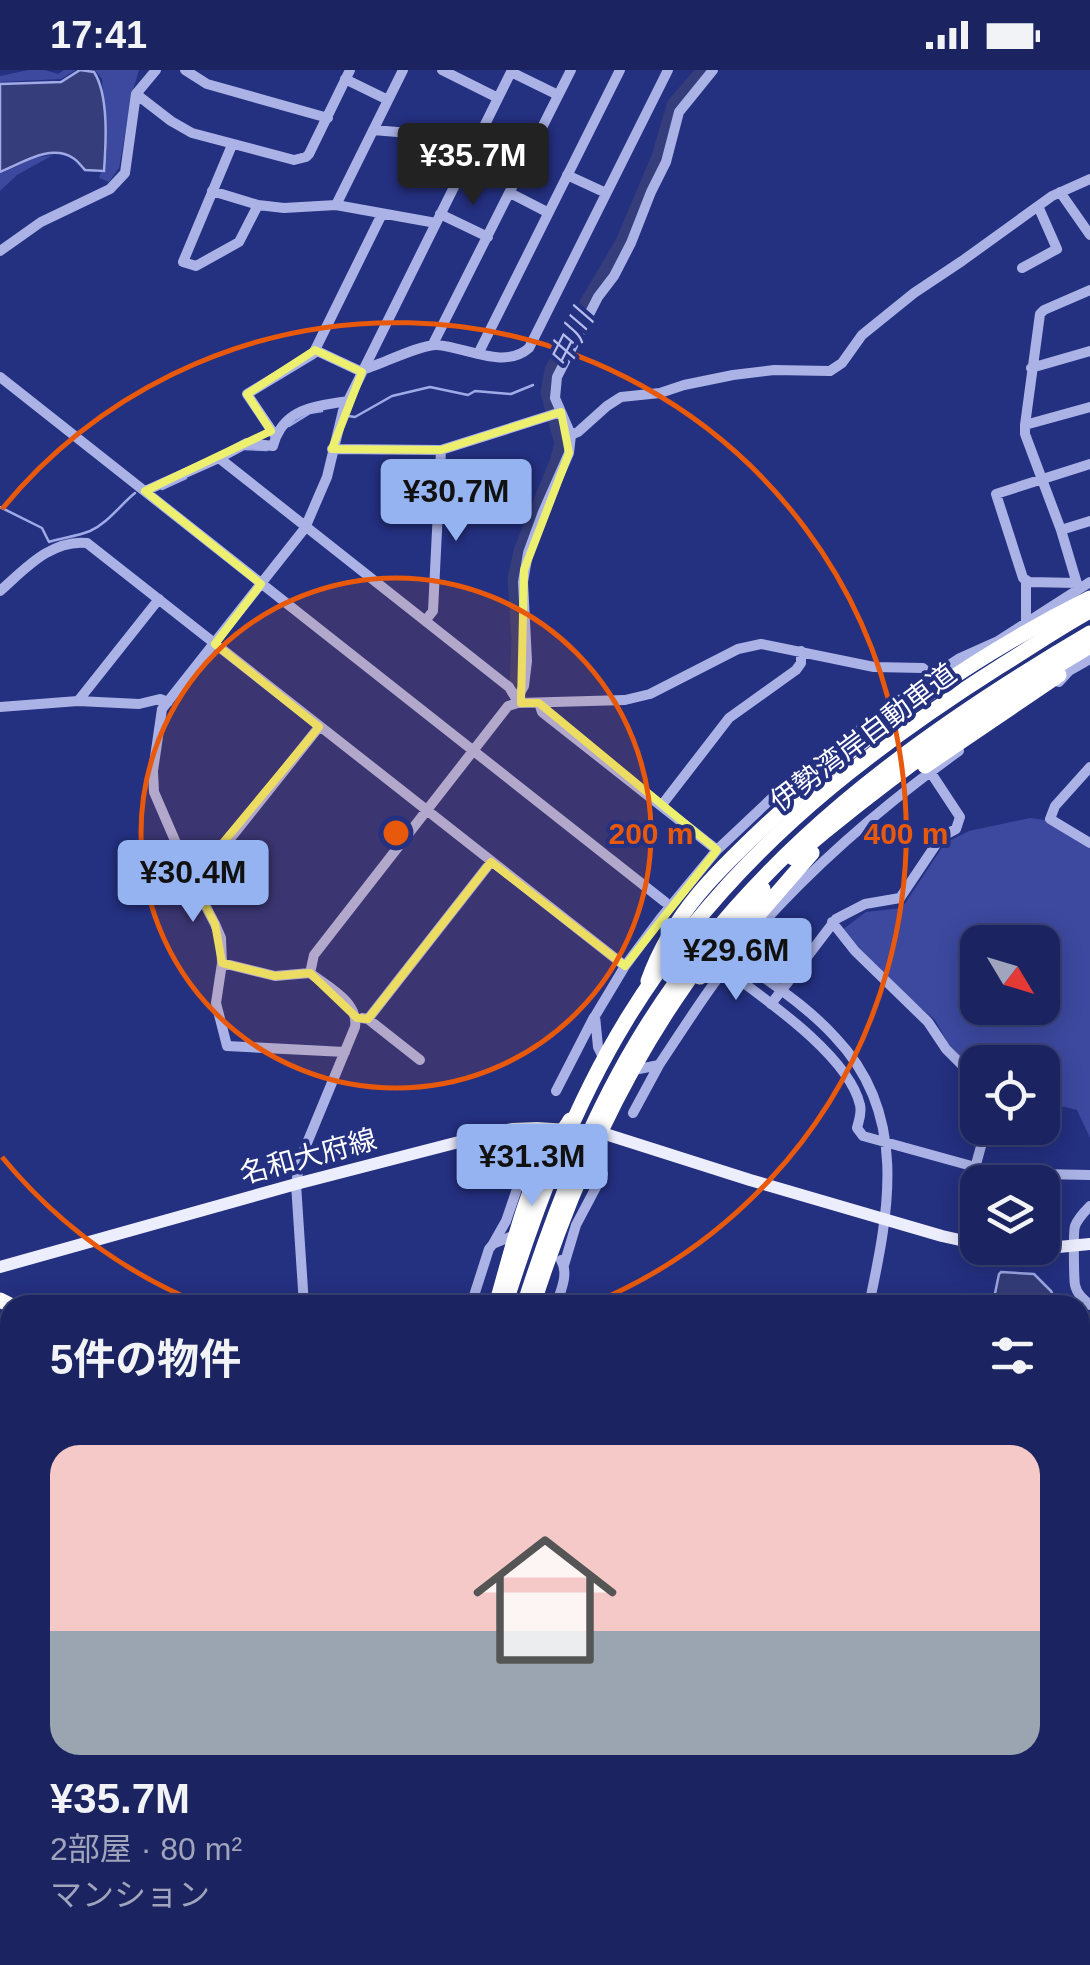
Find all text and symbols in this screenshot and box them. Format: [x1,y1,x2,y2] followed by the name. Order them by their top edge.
[50,14,147,56] text: 17:41
[392,123,554,208] pin: ¥35.7M
[420,137,526,173] text: ¥35.7M
[542,302,600,373] water label: 中川
[375,459,537,544] pin: ¥30.7M
[403,473,509,509] text: ¥30.7M
[765,658,962,817] street label: 伊勢湾岸自動車道
[378,815,414,851] centre of rings
[608,817,694,850] text: 200 m
[863,817,949,850] text: 400 m
[112,840,274,925] pin: ¥30.4M
[140,854,246,890] text: ¥30.4M
[655,918,817,1003] pin: ¥29.6M
[960,925,1060,1025] north arrow
[960,925,1060,1265] map controls
[683,932,789,968] text: ¥29.6M
[960,1045,1060,1145] button: locate
[236,1123,380,1190] street label: 名和大府線
[451,1124,613,1209] pin: ¥31.3M
[479,1138,585,1174] text: ¥31.3M
[960,1165,1060,1265] button: layers
[985,1328,1040,1383] icon: filters
[50,1336,241,1383] text: 5件の物件
[455,1510,635,1690] icon: home
[50,1775,190,1822] text: ¥35.7M
[50,1831,242,1867] text: 2部屋 · 80 m²
[50,1877,210,1913] text: マンション

